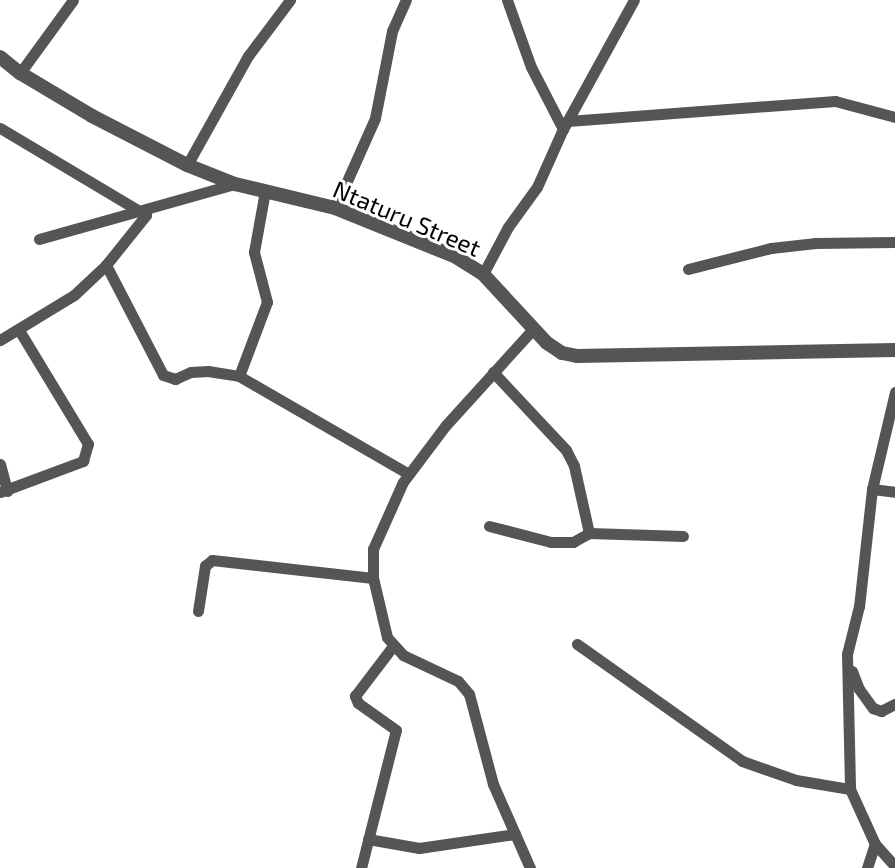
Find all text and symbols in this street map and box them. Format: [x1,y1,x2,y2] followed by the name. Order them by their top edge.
[329,174,485,262] street label: Ntaturu Street

